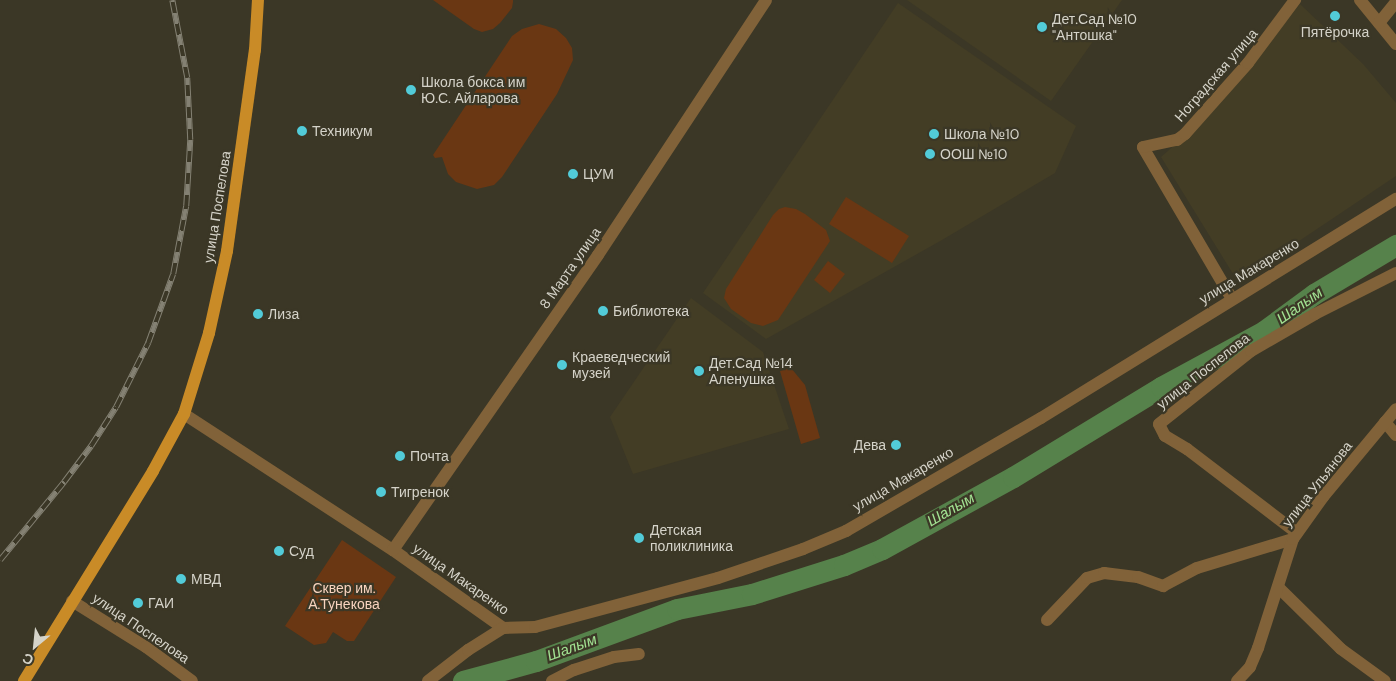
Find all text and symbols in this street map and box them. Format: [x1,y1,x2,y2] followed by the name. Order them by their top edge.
[1329,10,1341,22] marker: Пятёрочка
[1052,11,1137,44] place label: Дет.Сад №10 "Антошка"
[1036,21,1048,33] marker: Дет.Сад №10 "Антошка"
[1301,24,1369,40] place label: Пятёрочка
[1171,25,1261,125] street label: Ноградская улица
[421,74,525,106] place label: Школа бокса им Ю.С. Айларова
[405,84,417,96] marker: Школа бокса им Ю.С. Айларова
[312,123,373,139] place label: Техникум
[296,125,308,137] marker: Техникум
[944,126,1019,142] place label: Школа №10
[928,128,940,140] marker: Школа №10
[940,146,1007,162] place label: ООШ №10
[924,148,936,160] marker: ООШ №10
[200,150,234,264] street label: улица Поспелова
[583,166,614,182] place label: ЦУМ
[567,168,579,180] marker: ЦУМ
[536,224,604,312] street label: 8 Марта улица
[1196,235,1302,307] street label: улица Макаренко
[1274,284,1326,328] water label: Шалым
[613,303,689,319] place label: Библиотека
[597,305,609,317] marker: Библиотека
[268,306,299,322] place label: Лиза
[252,308,264,320] marker: Лиза
[1153,330,1253,412] street label: улица Поспелова
[572,349,670,382] place label: Краеведческий музей
[709,355,793,388] place label: Дет.Сад №14 Аленушка
[556,359,568,371] marker: Краеведческий музей
[693,365,705,377] marker: Дет.Сад №14 Аленушка
[854,437,886,453] place label: Дева
[1278,438,1356,530] street label: улица Ульянова
[890,439,902,451] marker: Дева
[850,443,956,515] street label: улица Макаренко
[410,448,449,464] place label: Почта
[394,450,406,462] marker: Почта
[391,484,449,500] place label: Тигренок
[375,486,387,498] marker: Тигренок
[924,489,978,531] water label: Шалым
[650,522,733,554] place label: Детская поликлиника
[632,531,646,545] marker: Детская поликлиника
[410,540,512,618] street label: улица Макаренко
[289,543,314,559] place label: Суд
[273,545,285,557] marker: Суд
[191,571,221,587] place label: МВД
[175,573,187,585] marker: МВД
[308,580,380,612] park label: Сквер им. А.Тунекова
[89,589,193,667] street label: улица Поспелова
[148,595,174,611] place label: ГАИ
[132,597,144,609] marker: ГАИ
[10,621,60,671] north arrow
[545,631,599,665] water label: Шалым
[19,649,37,670] text: С

